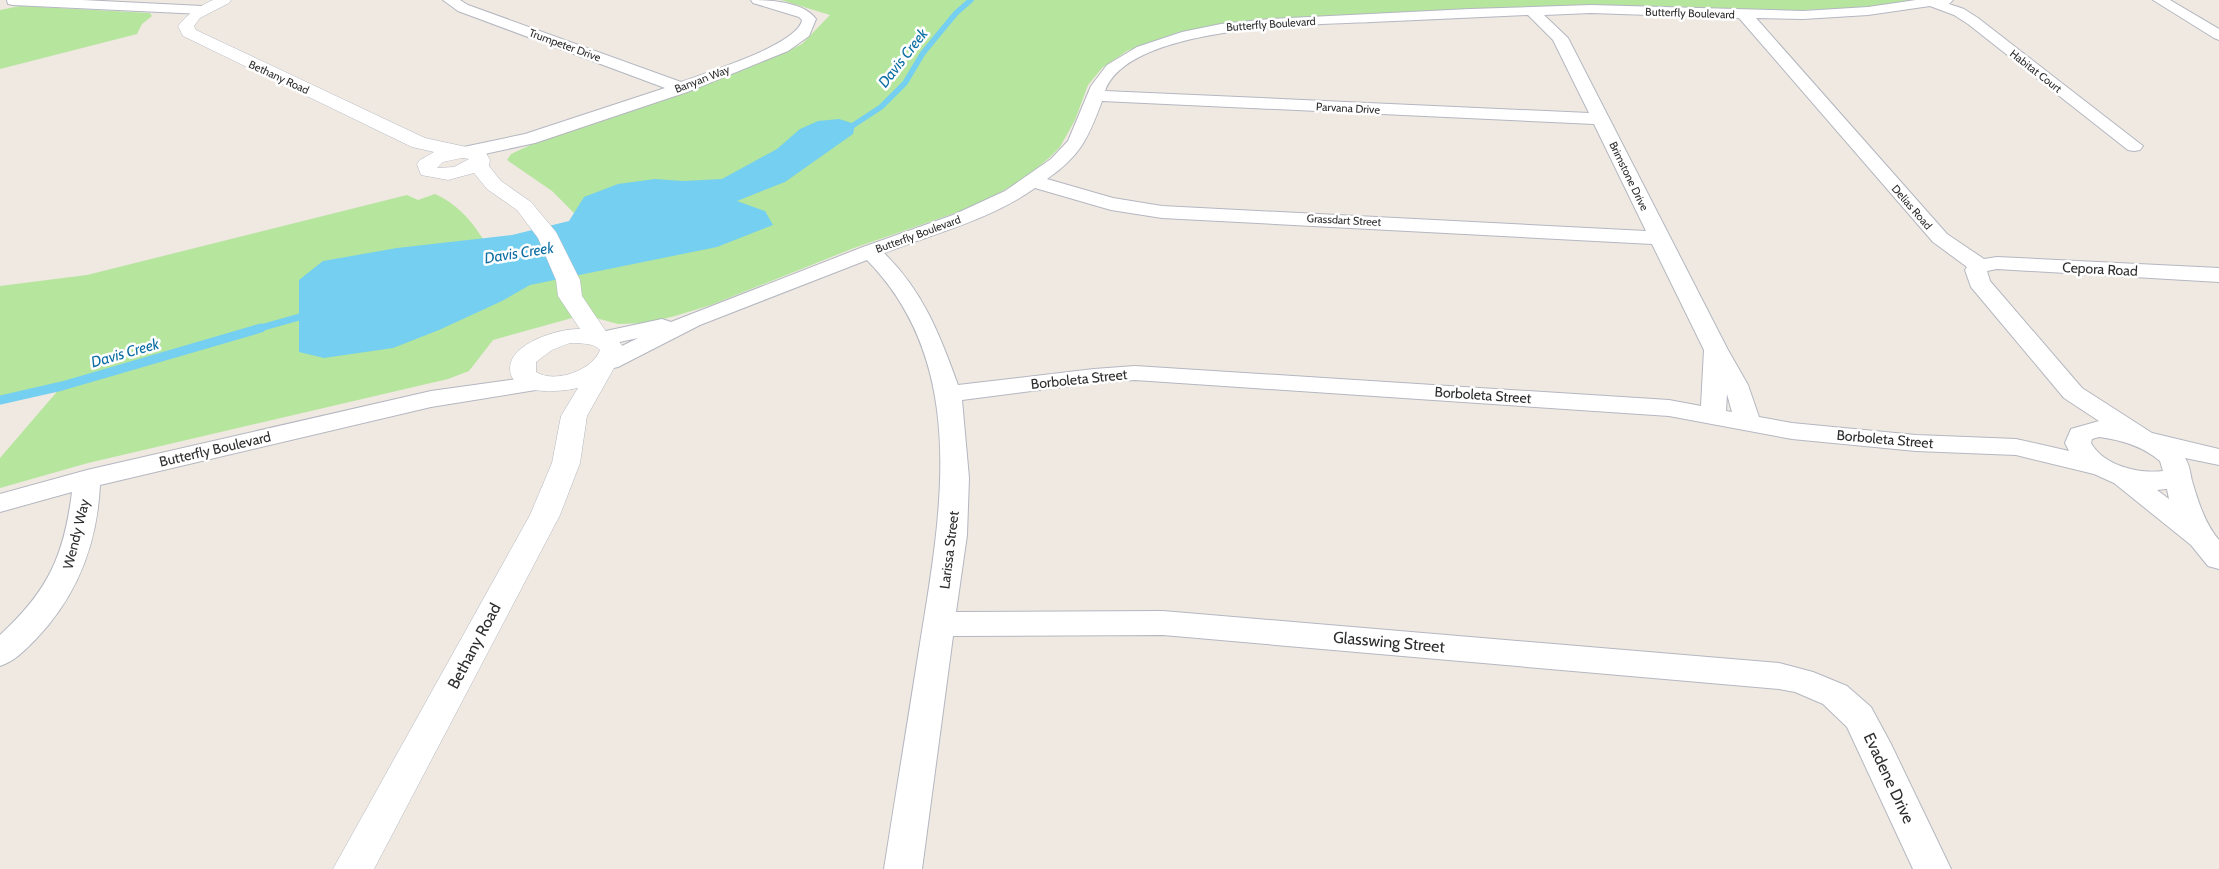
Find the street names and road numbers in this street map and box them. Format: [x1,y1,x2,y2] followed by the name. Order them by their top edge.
[1645,4,1735,22] street label: Butterfly Boulevard
[1226,14,1316,34] street label: Butterfly Boulevard
[527,26,603,65] street label: Trumpeter Drive
[2007,46,2065,96] street label: Habitat Court
[247,57,311,97] street label: Bethany Road
[672,62,732,96] street label: Banyan Way
[1316,99,1381,117] street label: Parvana Drive
[1606,139,1652,213] street label: Brimstone Drive
[1889,182,1935,232] street label: Delias Road
[1306,211,1382,229] street label: Grassdart Street
[874,212,962,256] street label: Butterfly Boulevard
[2062,258,2138,280] street label: Cepora Road
[1030,365,1128,393] street label: Borboleta Street
[1434,383,1532,407] street label: Borboleta Street
[1836,426,1934,452] street label: Borboleta Street
[157,427,273,471] street label: Butterfly Boulevard
[59,497,93,571] street label: Wendy Way
[935,510,963,590] street label: Larissa Street
[443,600,505,692] street label: Bethany Road
[1332,628,1446,656] street label: Glasswing Street
[1860,730,1918,826] street label: Evadene Drive

